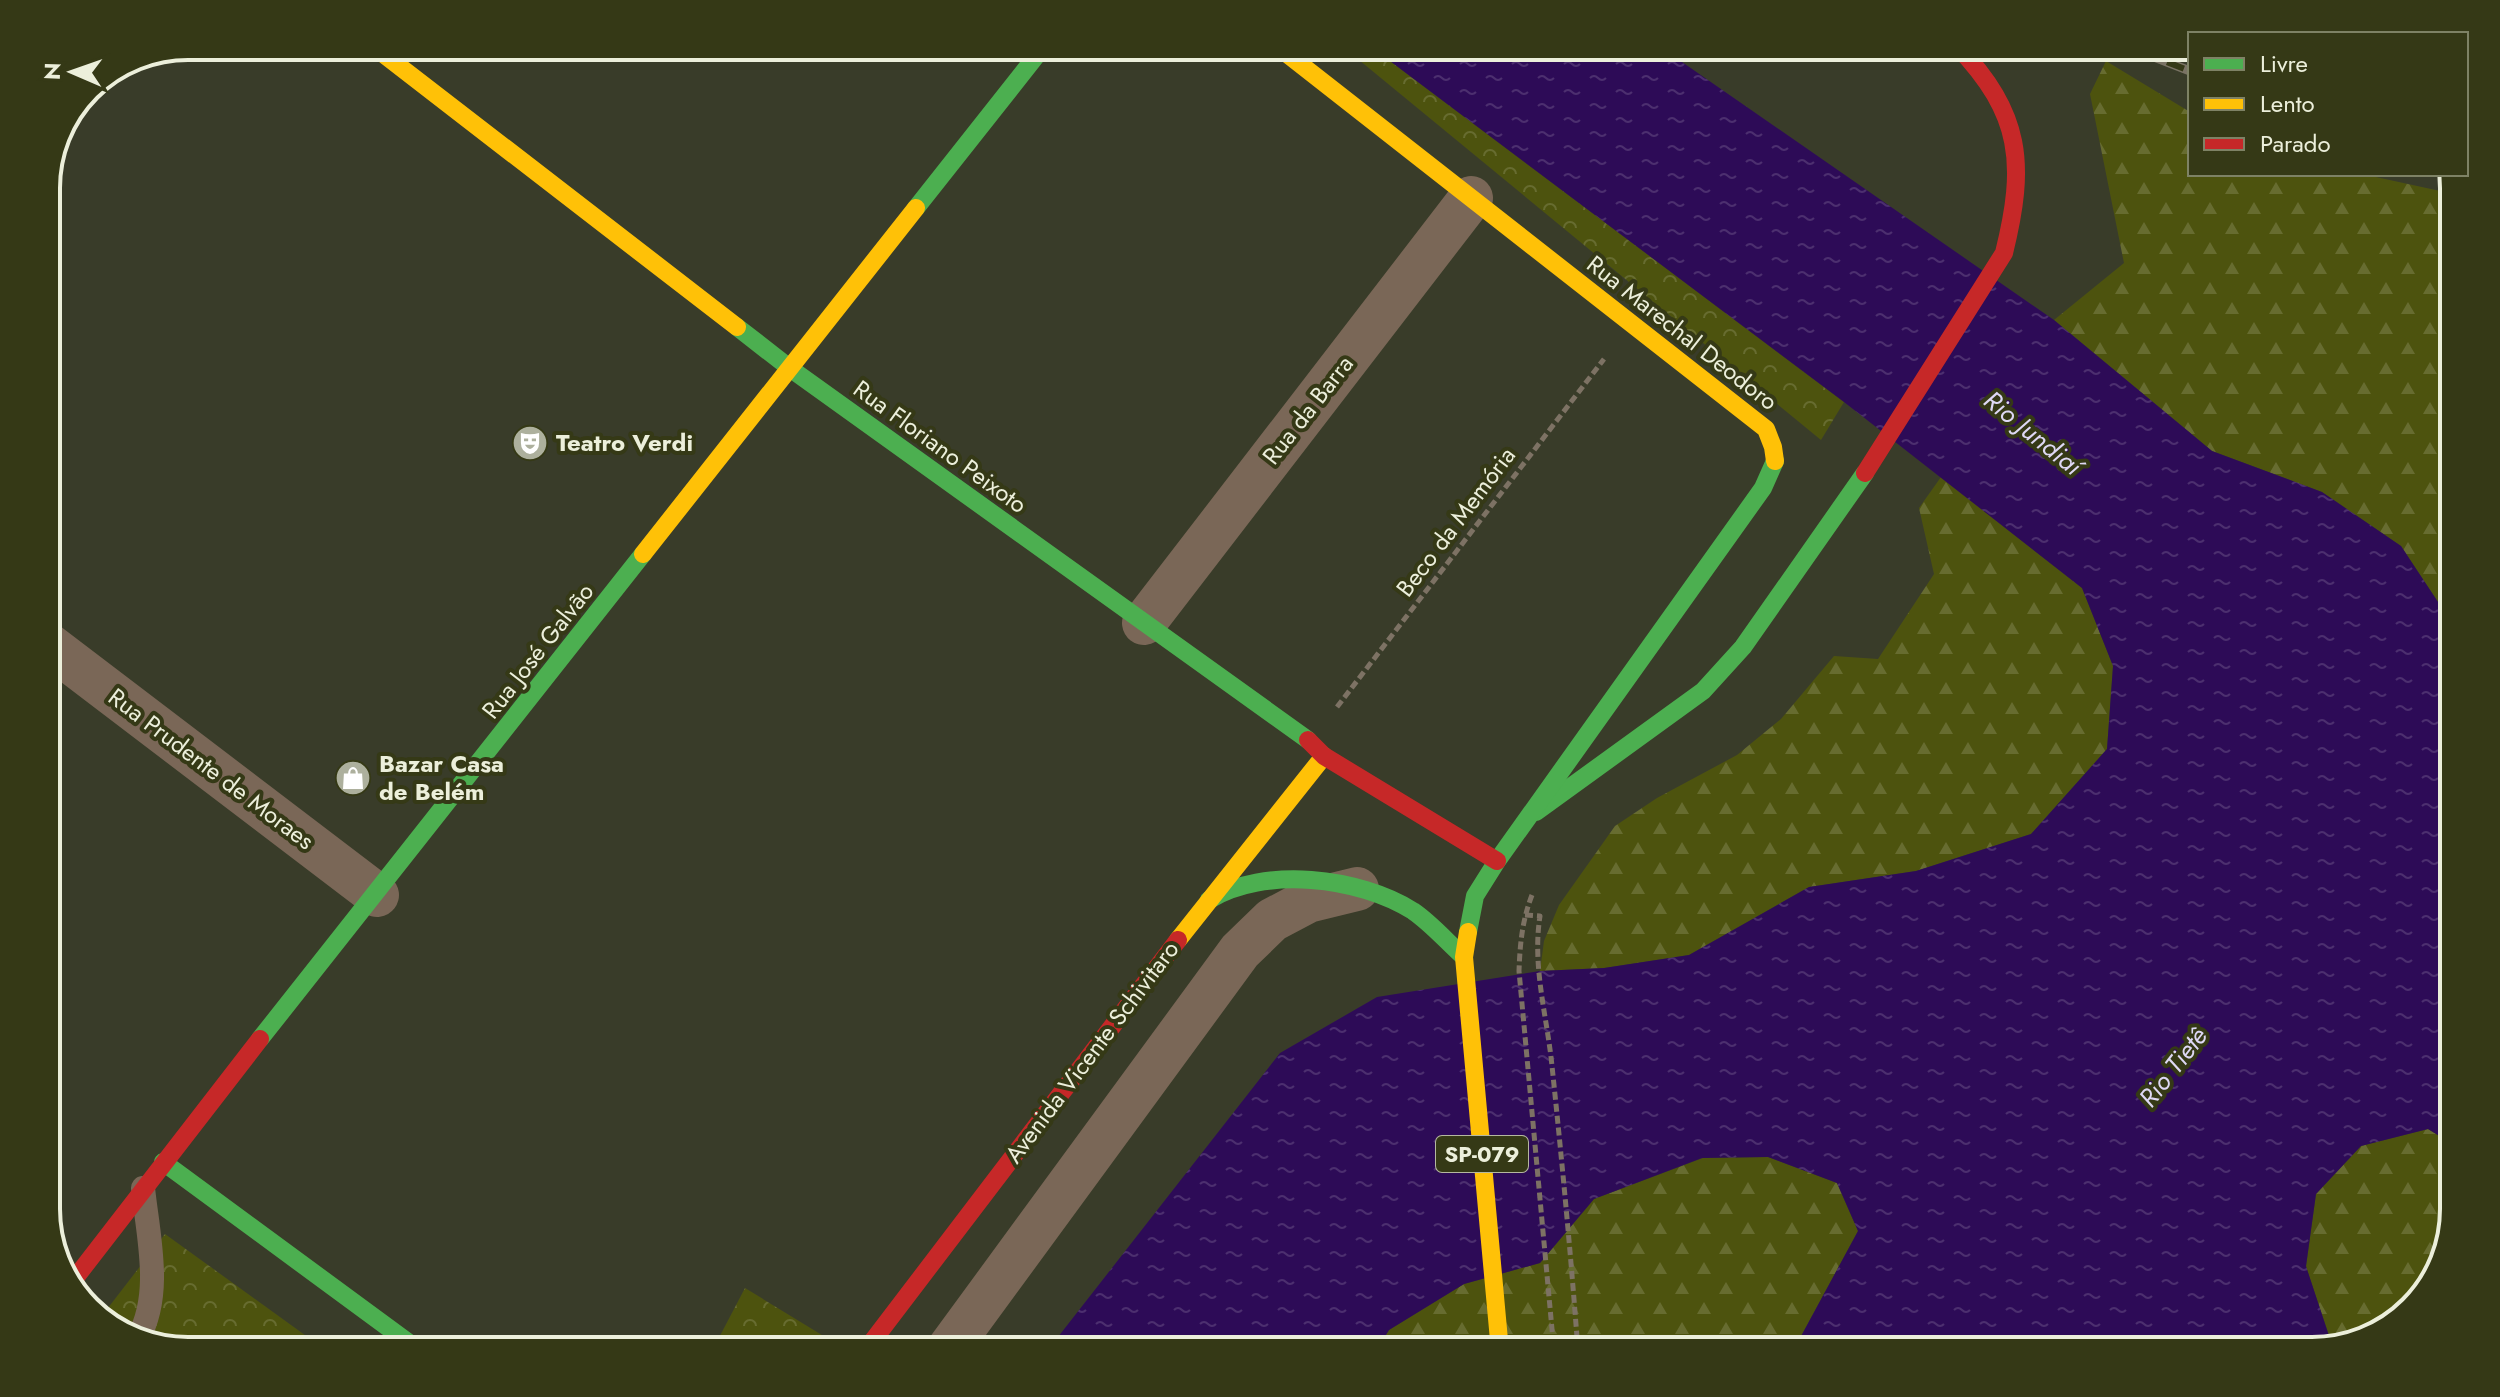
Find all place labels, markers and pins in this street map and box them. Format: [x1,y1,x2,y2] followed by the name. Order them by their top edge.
[511,424,549,462] theatre icon: Teatro Verdi
[556,425,693,460] place label: Teatro Verdi
[379,746,504,809] place label: Bazar Casa de Belém
[334,759,372,797] shop icon: Bazar Casa de Belém

